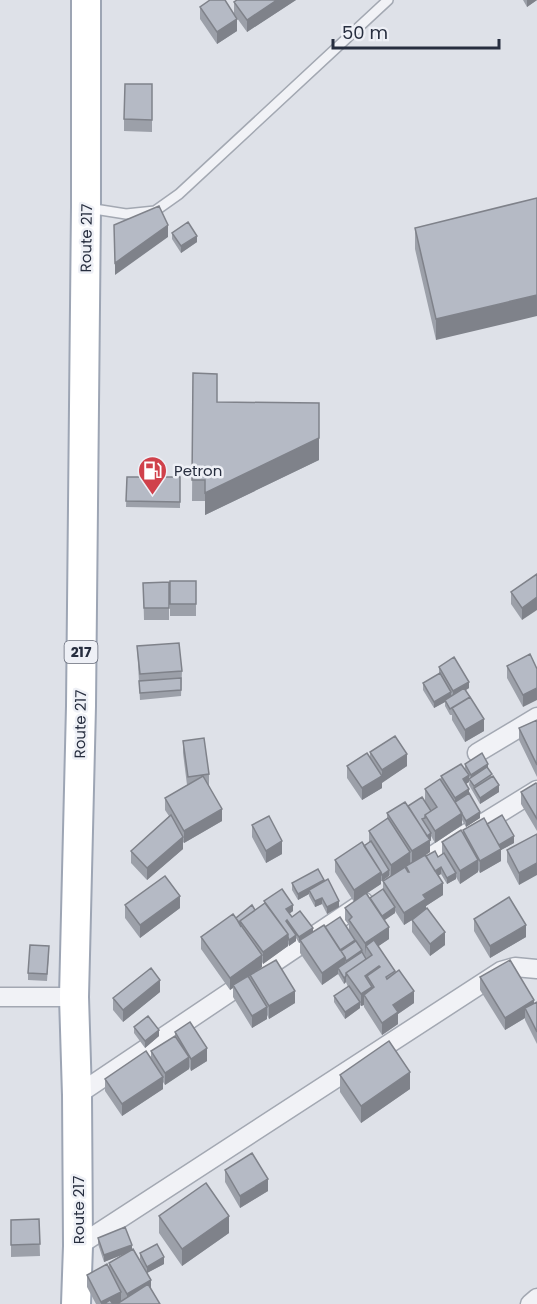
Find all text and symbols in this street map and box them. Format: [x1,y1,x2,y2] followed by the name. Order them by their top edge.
[333,12,500,50] scale bar
[342,20,388,45] text: 50 m
[75,203,97,273] street label: Route 217
[137,454,169,496] fuel station icon: Petron
[174,460,222,481] place label: Petron
[64,641,98,663] road number: 217
[69,689,91,759] street label: Route 217
[68,1176,89,1244] street label: Route 217

